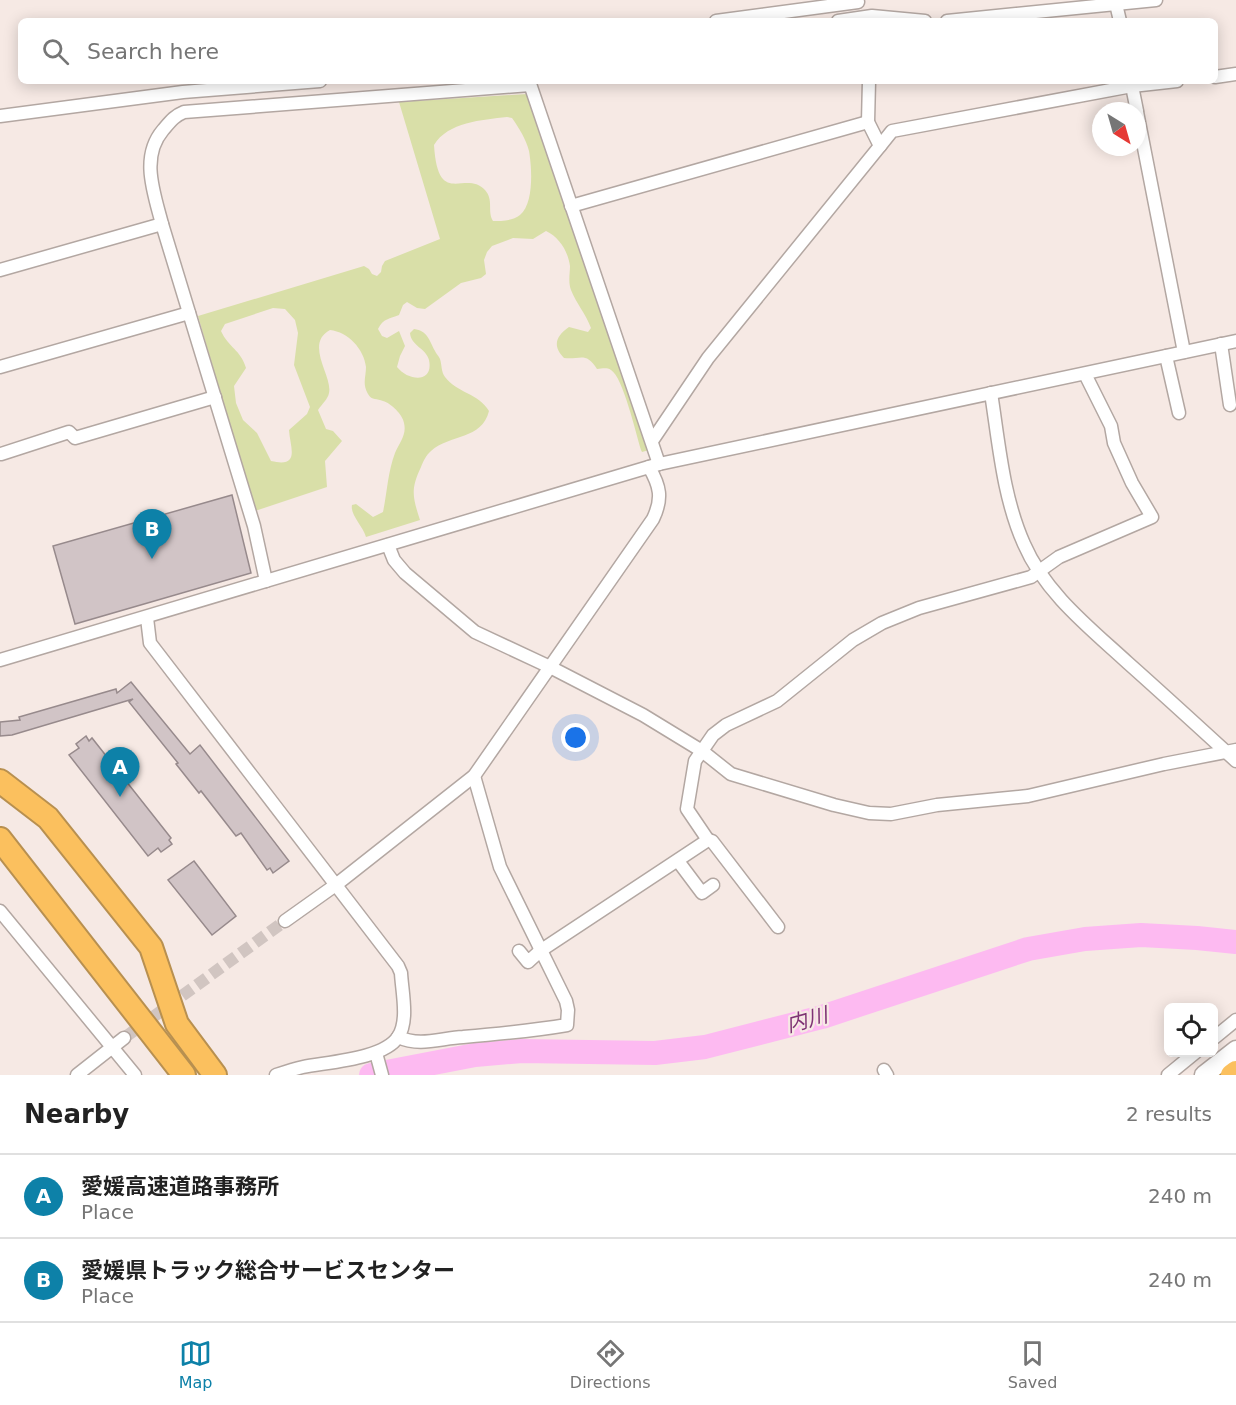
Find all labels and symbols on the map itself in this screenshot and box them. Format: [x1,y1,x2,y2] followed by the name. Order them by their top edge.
[1092,102,1146,156] north arrow
[132,510,172,559] pin: B
[561,723,590,752] your location
[100,748,140,797] pin: A
[784,1002,832,1037] water label: 内川

